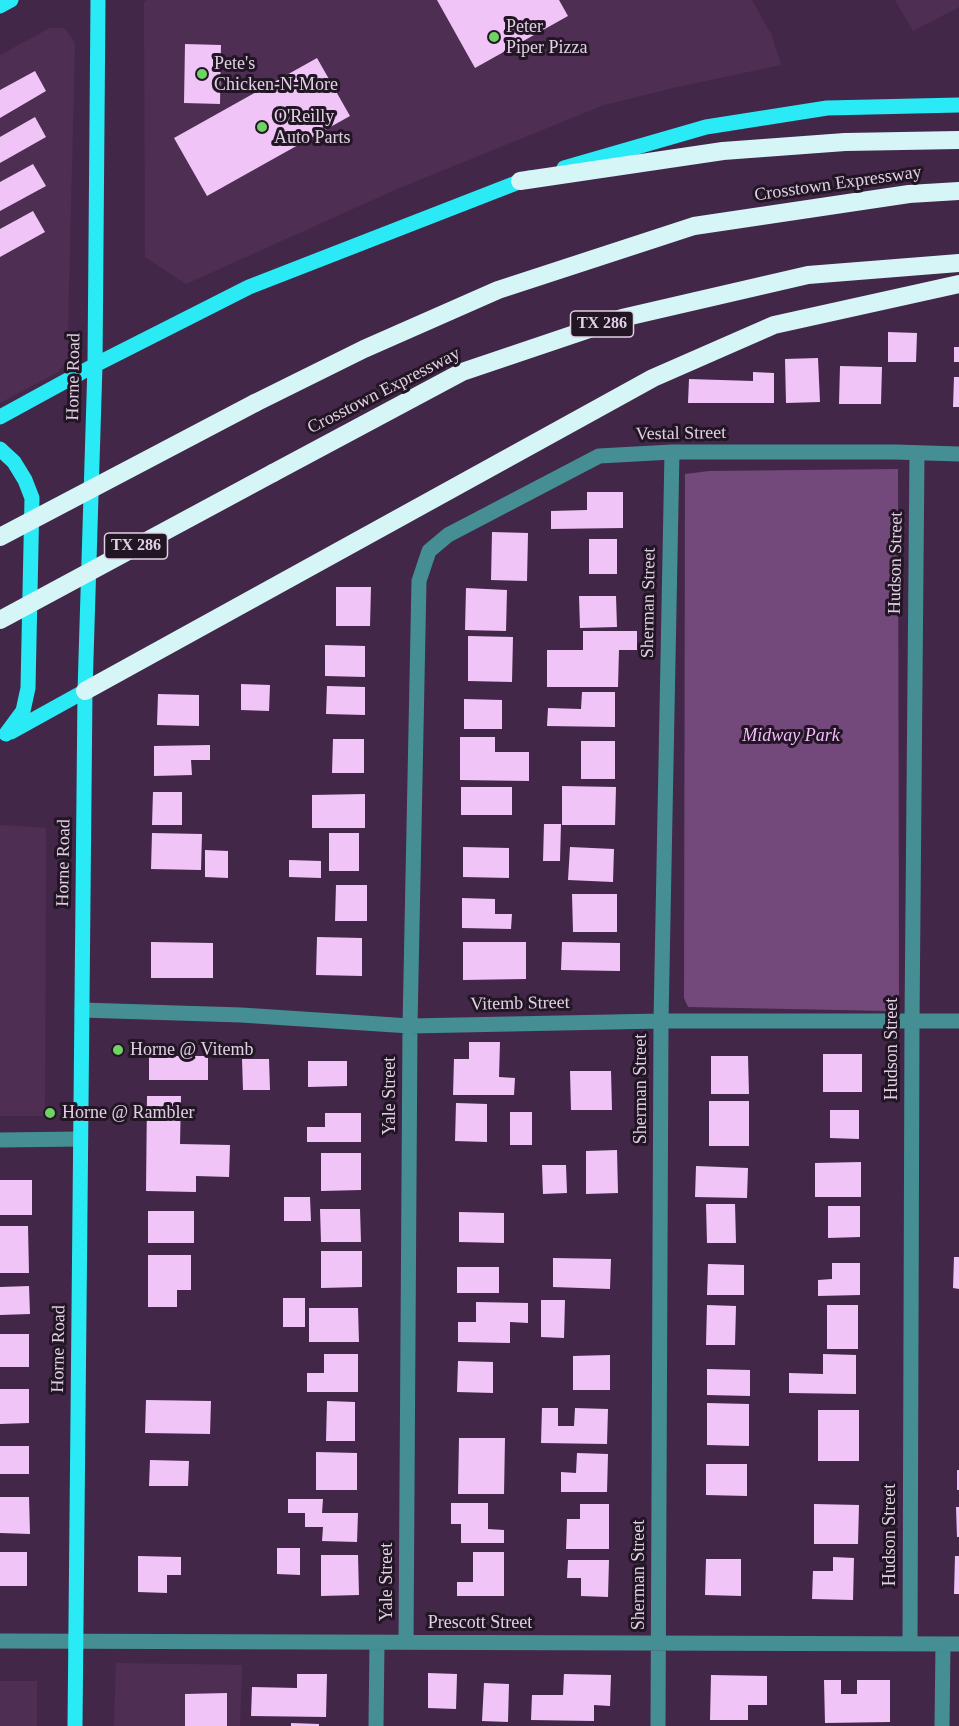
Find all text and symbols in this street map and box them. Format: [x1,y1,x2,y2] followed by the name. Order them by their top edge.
[506,16,587,58] place label: Peter Piper Pizza
[487,30,501,44] marker: Peter Piper Pizza
[214,53,338,96] place label: Pete's Chicken-N-More
[195,67,209,81] marker: Pete's Chicken-N-More
[274,106,350,148] place label: O'Reilly Auto Parts
[255,120,269,134] marker: O'Reilly Auto Parts
[753,162,923,206] street label: Crosstown Expressway
[570,311,634,337] road number: TX 286
[62,333,86,421] street label: Horne Road
[304,343,464,439] street label: Crosstown Expressway
[636,422,726,446] street label: Vestal Street
[884,512,908,614] street label: Hudson Street
[104,533,168,559] road number: TX 286
[637,548,661,658] street label: Sherman Street
[742,725,840,747] park label: Midway Park
[52,819,76,907] street label: Horne Road
[470,992,570,1016] street label: Vitemb Street
[881,998,903,1100] street label: Hudson Street
[630,1034,652,1144] street label: Sherman Street
[130,1039,253,1061] place label: Horne @ Vitemb
[111,1043,125,1057] marker: Horne @ Vitemb
[379,1057,401,1135] street label: Yale Street
[62,1102,195,1124] place label: Horne @ Rambler
[43,1106,57,1120] marker: Horne @ Rambler
[47,1305,71,1393] street label: Horne Road
[879,1484,901,1586] street label: Hudson Street
[628,1520,650,1630] street label: Sherman Street
[376,1543,398,1621] street label: Yale Street
[428,1612,532,1634] street label: Prescott Street

